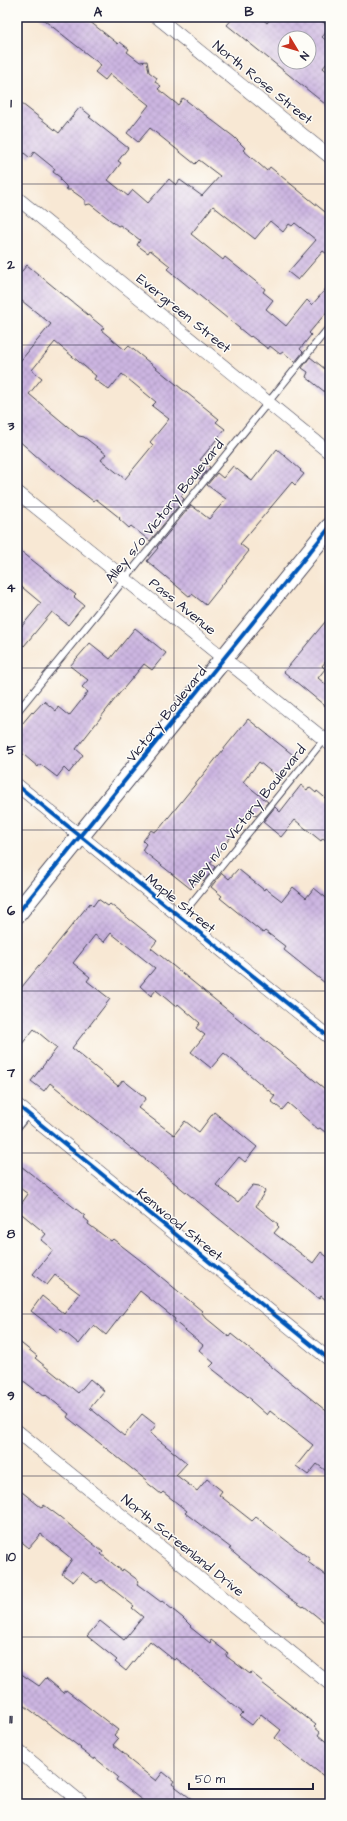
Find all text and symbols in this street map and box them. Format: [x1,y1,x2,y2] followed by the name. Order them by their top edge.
[94,3,103,21] text: A
[244,3,254,21] text: B
[277,30,317,70] north arrow
[210,37,316,127] street label: North Rose Street
[10,94,12,112] text: 1
[6,256,15,274] text: 2
[132,269,235,358] street label: Evergreen Street
[7,417,15,435] text: 3
[101,436,229,588] street label: Alley s/o Victory Boulevard
[145,573,221,640] street label: Pass Avenue
[7,579,16,597] text: 4
[122,662,212,767] street label: Victory Boulevard
[6,741,16,759] text: 5
[183,741,311,893] street label: Alley n/o Victory Boulevard
[141,869,220,939] street label: Maple Street
[7,902,16,920] text: 6
[6,1064,16,1082] text: 7
[132,1184,227,1266] street label: Kenwood Street
[7,1225,16,1243] text: 8
[7,1387,15,1405] text: 9
[117,1490,249,1602] street label: North Screenland Drive
[6,1548,17,1566] text: 10
[9,1710,13,1728] text: 11
[189,1765,313,1791] scale bar
[195,1771,226,1788] text: 50 m

